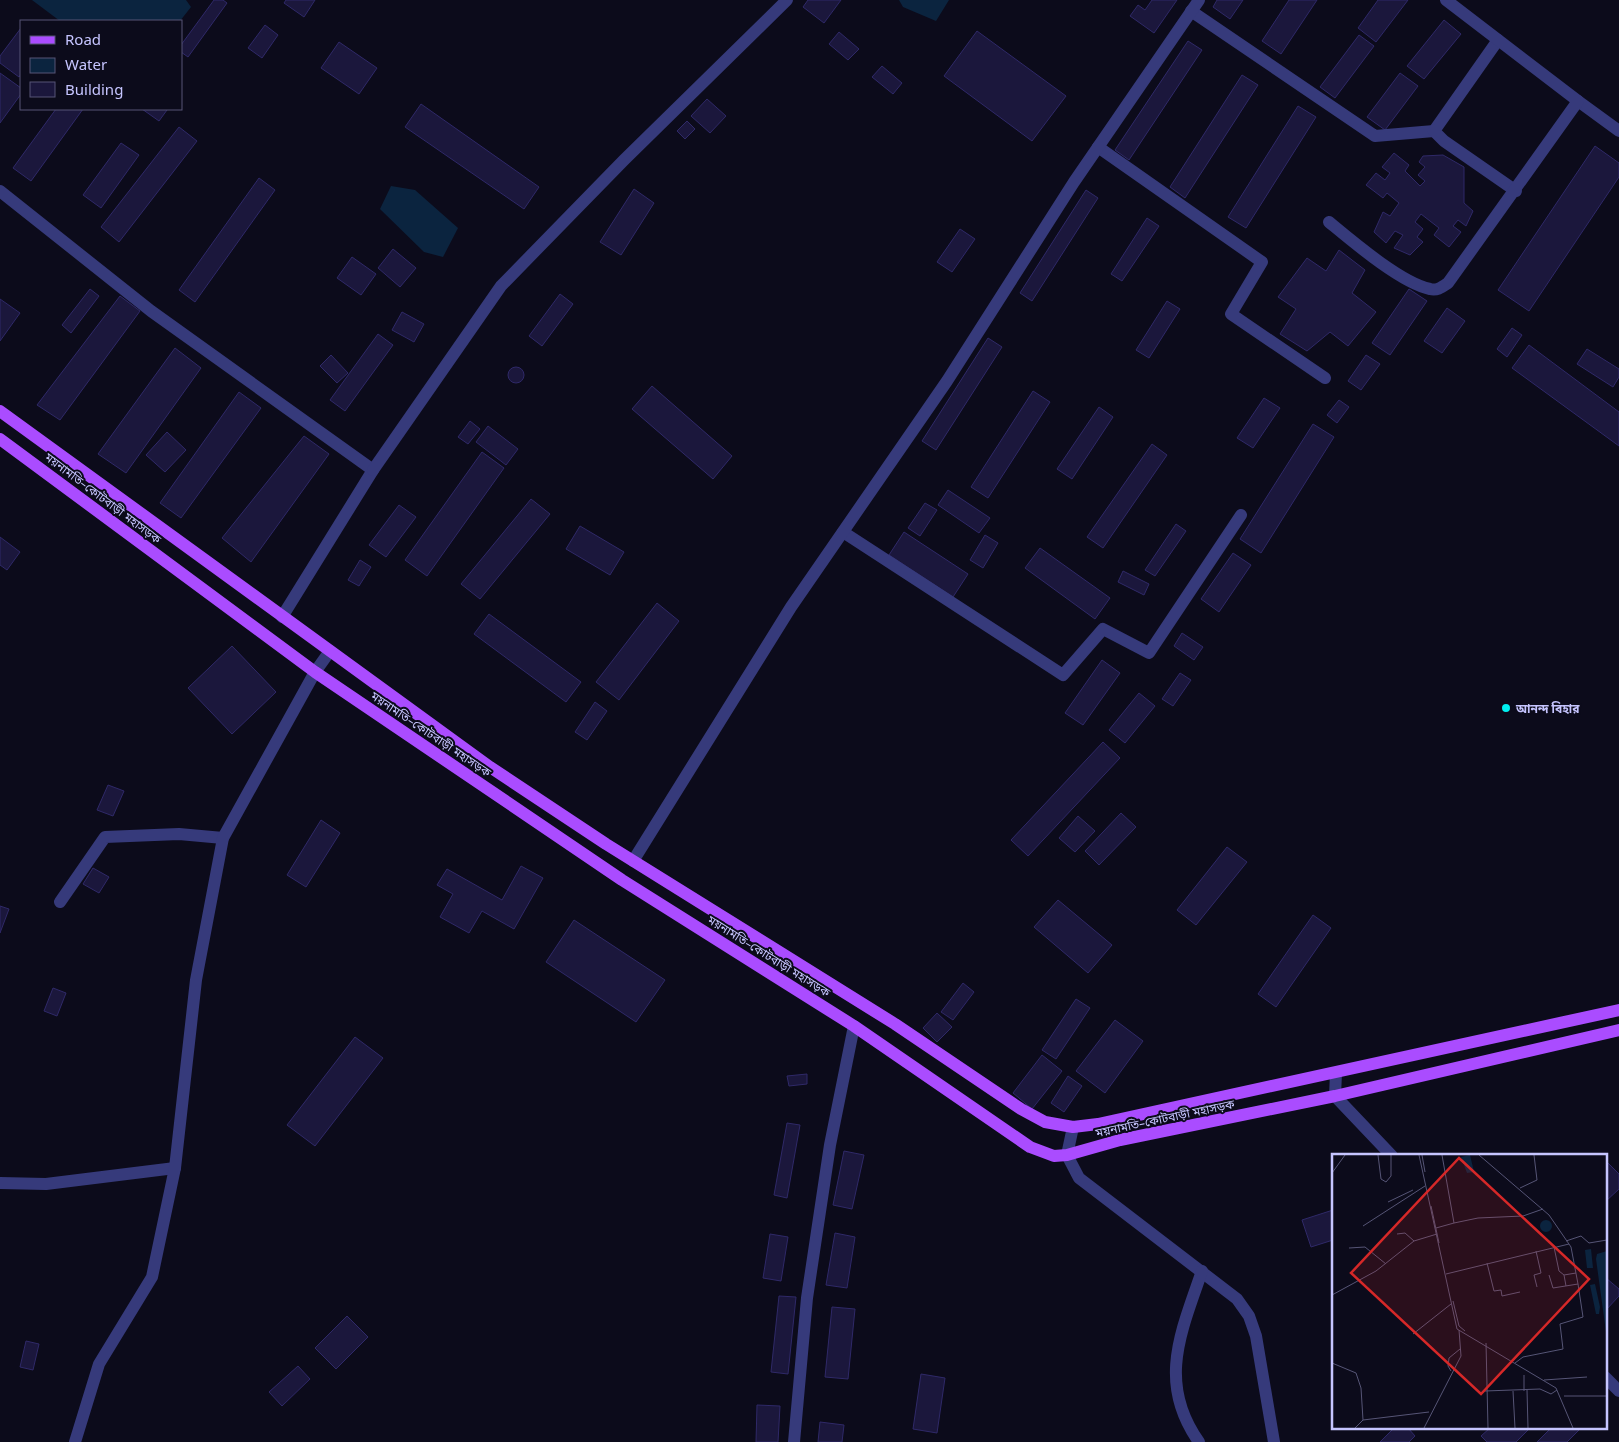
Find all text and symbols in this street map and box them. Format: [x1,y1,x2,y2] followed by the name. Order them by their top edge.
[20,20,182,110] legend
[65,29,101,49] text: Road
[65,54,107,74] text: Water
[65,79,123,99] text: Building
[40,448,165,548] street label: ময়নামতি–কোটবাড়ী মহাসড়ক
[367,687,495,781] street label: ময়নামতি–কোটবাড়ী মহাসড়ক
[1515,700,1580,717] place label: আনন্দ বিহার
[1500,702,1512,714] marker: আনন্দ বিহার
[703,911,834,1001] street label: ময়নামতি–কোটবাড়ী মহাসড়ক
[1093,1095,1236,1141] street label: ময়নামতি–কোটবাড়ী মহাসড়ক
[1332,1154,1606,1430] inset map

